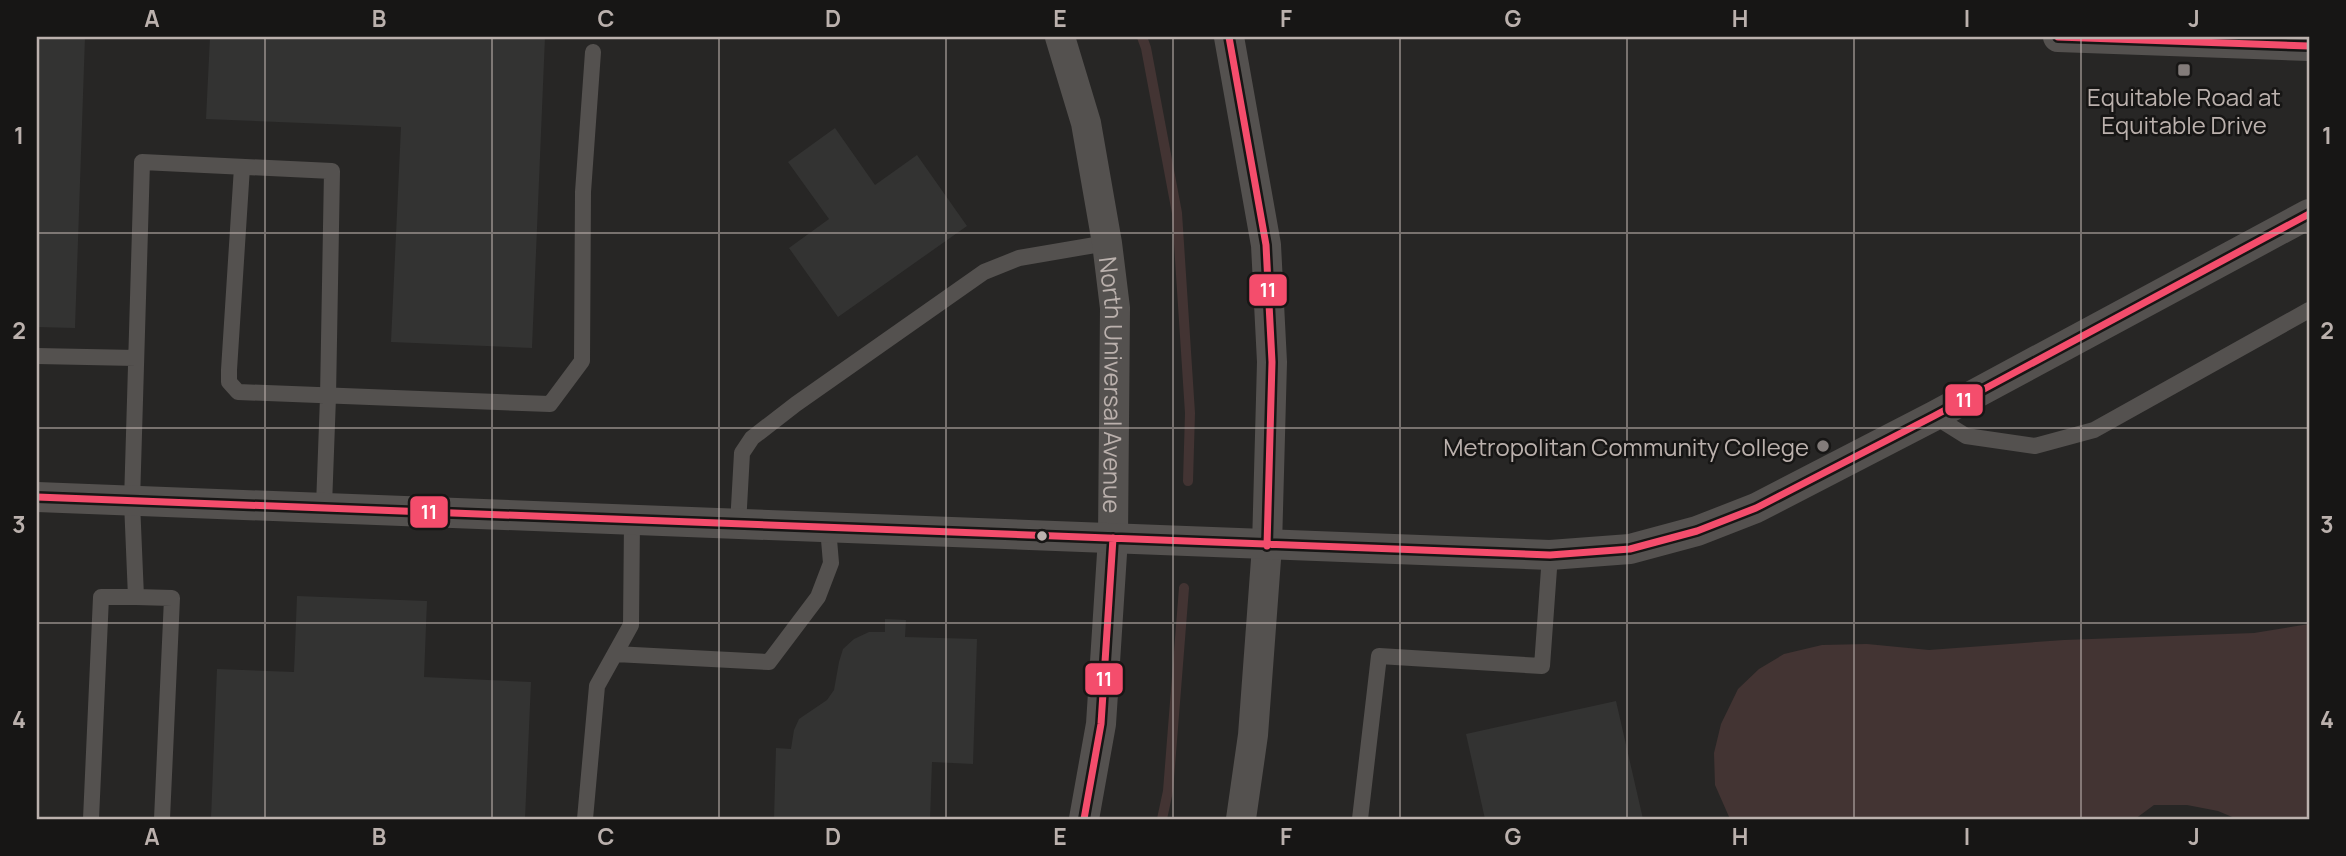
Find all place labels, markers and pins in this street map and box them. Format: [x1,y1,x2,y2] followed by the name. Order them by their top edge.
[2176,62,2192,78] marker: Equitable Road at Equitable Drive
[2087,80,2281,141] place label: Equitable Road at Equitable Drive
[1443,430,1809,463] place label: Metropolitan Community College
[1815,438,1831,454] marker: Metropolitan Community College
[1035,529,1049,543] unlabelled marker

